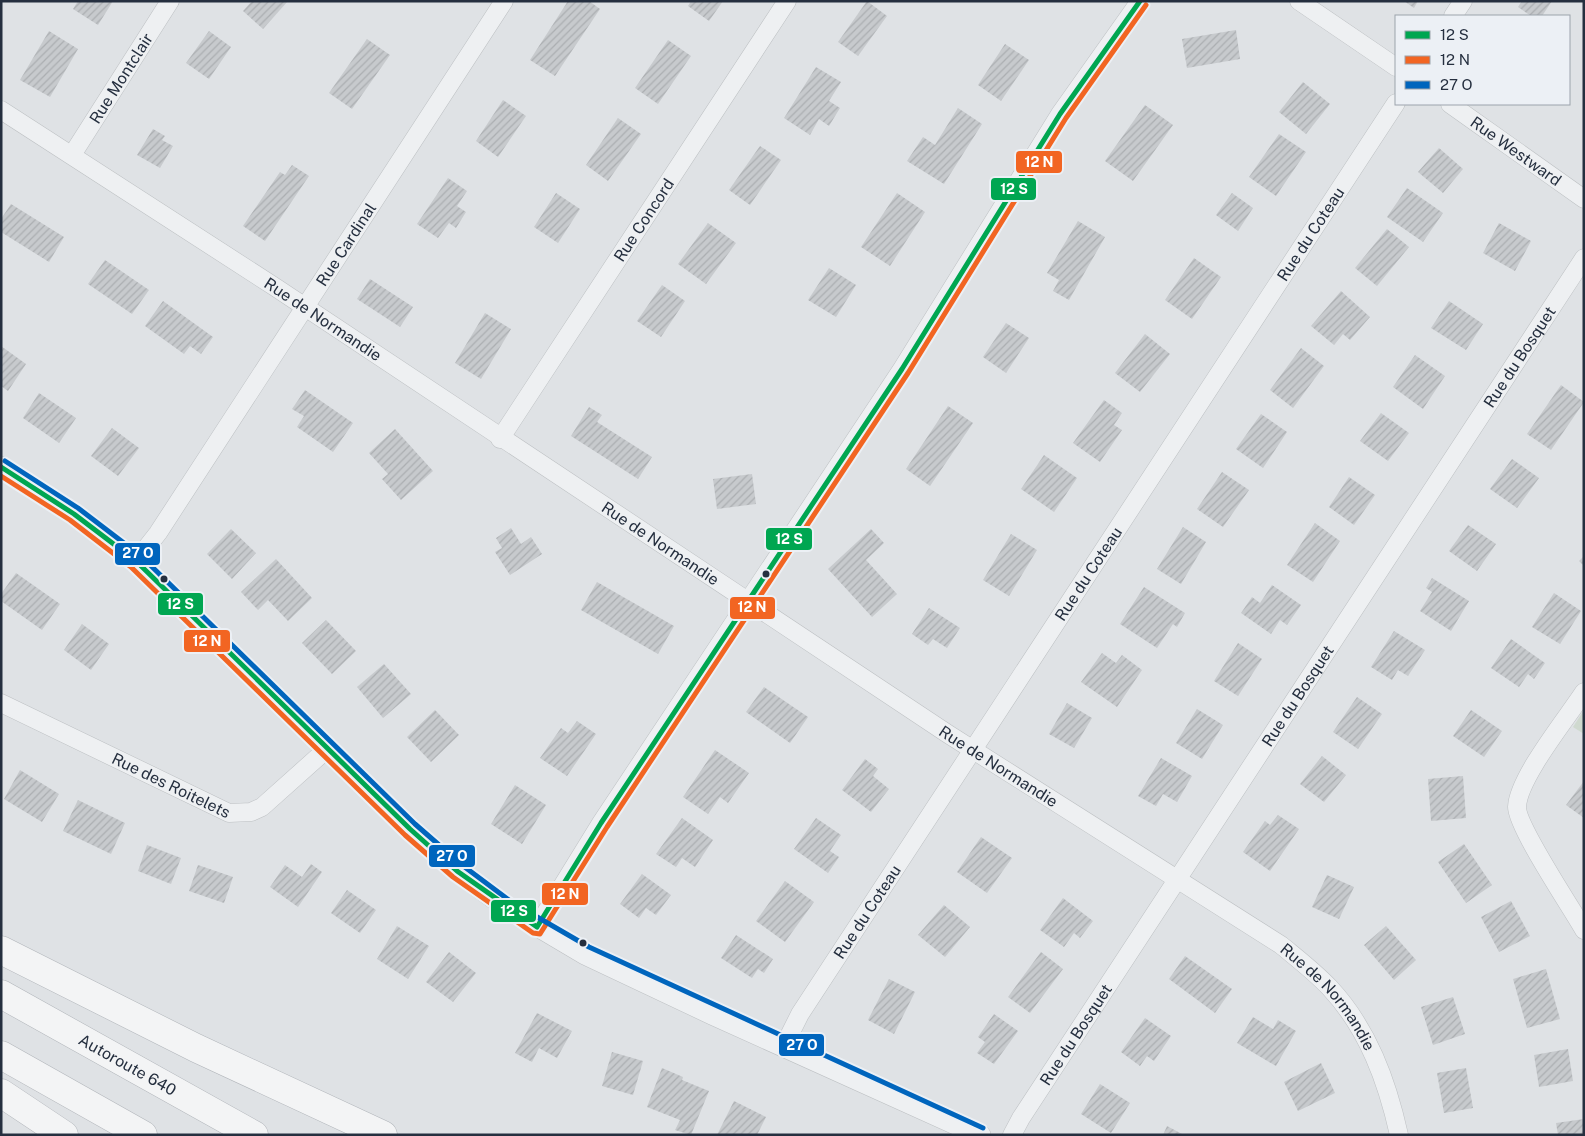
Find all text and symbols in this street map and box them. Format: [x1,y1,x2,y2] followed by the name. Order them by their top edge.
[1395,15,1570,105] legend
[1440,26,1469,43] text: 12 S
[85,30,157,127] street label: Rue Montclair
[1440,51,1470,68] text: 12 N
[1440,76,1473,93] text: 27 O
[1467,113,1565,190] street label: Rue Westward
[1015,150,1063,174] line badge: 12 N
[1025,154,1054,170] text: 12 N
[610,175,678,265] street label: Rue Concord
[990,177,1037,201] line badge: 12 S
[1000,181,1028,197] text: 12 S
[1273,184,1348,285] street label: Rue du Coteau
[312,199,380,290] street label: Rue Cardinal
[261,274,385,365] street label: Rue de Normandie
[1480,303,1560,411] street label: Rue du Bosquet
[598,498,723,589] street label: Rue de Normandie
[1051,523,1126,624] street label: Rue du Coteau
[765,527,813,551] line badge: 12 S
[775,531,803,547] text: 12 S
[114,542,161,566] line badge: 27 O
[122,545,154,561] text: 27 O
[761,569,771,579] unlabelled marker
[159,574,169,584] unlabelled marker
[157,592,204,616] line badge: 12 S
[166,596,194,612] text: 12 S
[729,596,776,620] line badge: 12 N
[738,599,767,615] text: 12 N
[183,629,231,653] line badge: 12 N
[193,633,222,649] text: 12 N
[1258,642,1338,750] street label: Rue du Bosquet
[935,722,1061,811] street label: Rue de Normandie
[109,749,233,822] street label: Rue des Roitelets
[428,844,476,868] line badge: 27 O
[436,848,468,864] text: 27 O
[830,862,905,962] street label: Rue du Coteau
[541,882,589,906] line badge: 12 N
[551,886,580,902] text: 12 N
[490,899,537,923] line badge: 12 S
[500,903,528,919] text: 12 S
[578,938,588,948] unlabelled marker
[1276,939,1379,1054] street label: Rue de Normandie
[1036,981,1116,1089] street label: Rue du Bosquet
[75,1030,180,1100] street label: Autoroute 640
[778,1033,825,1057] line badge: 27 O
[786,1037,818,1053] text: 27 O

